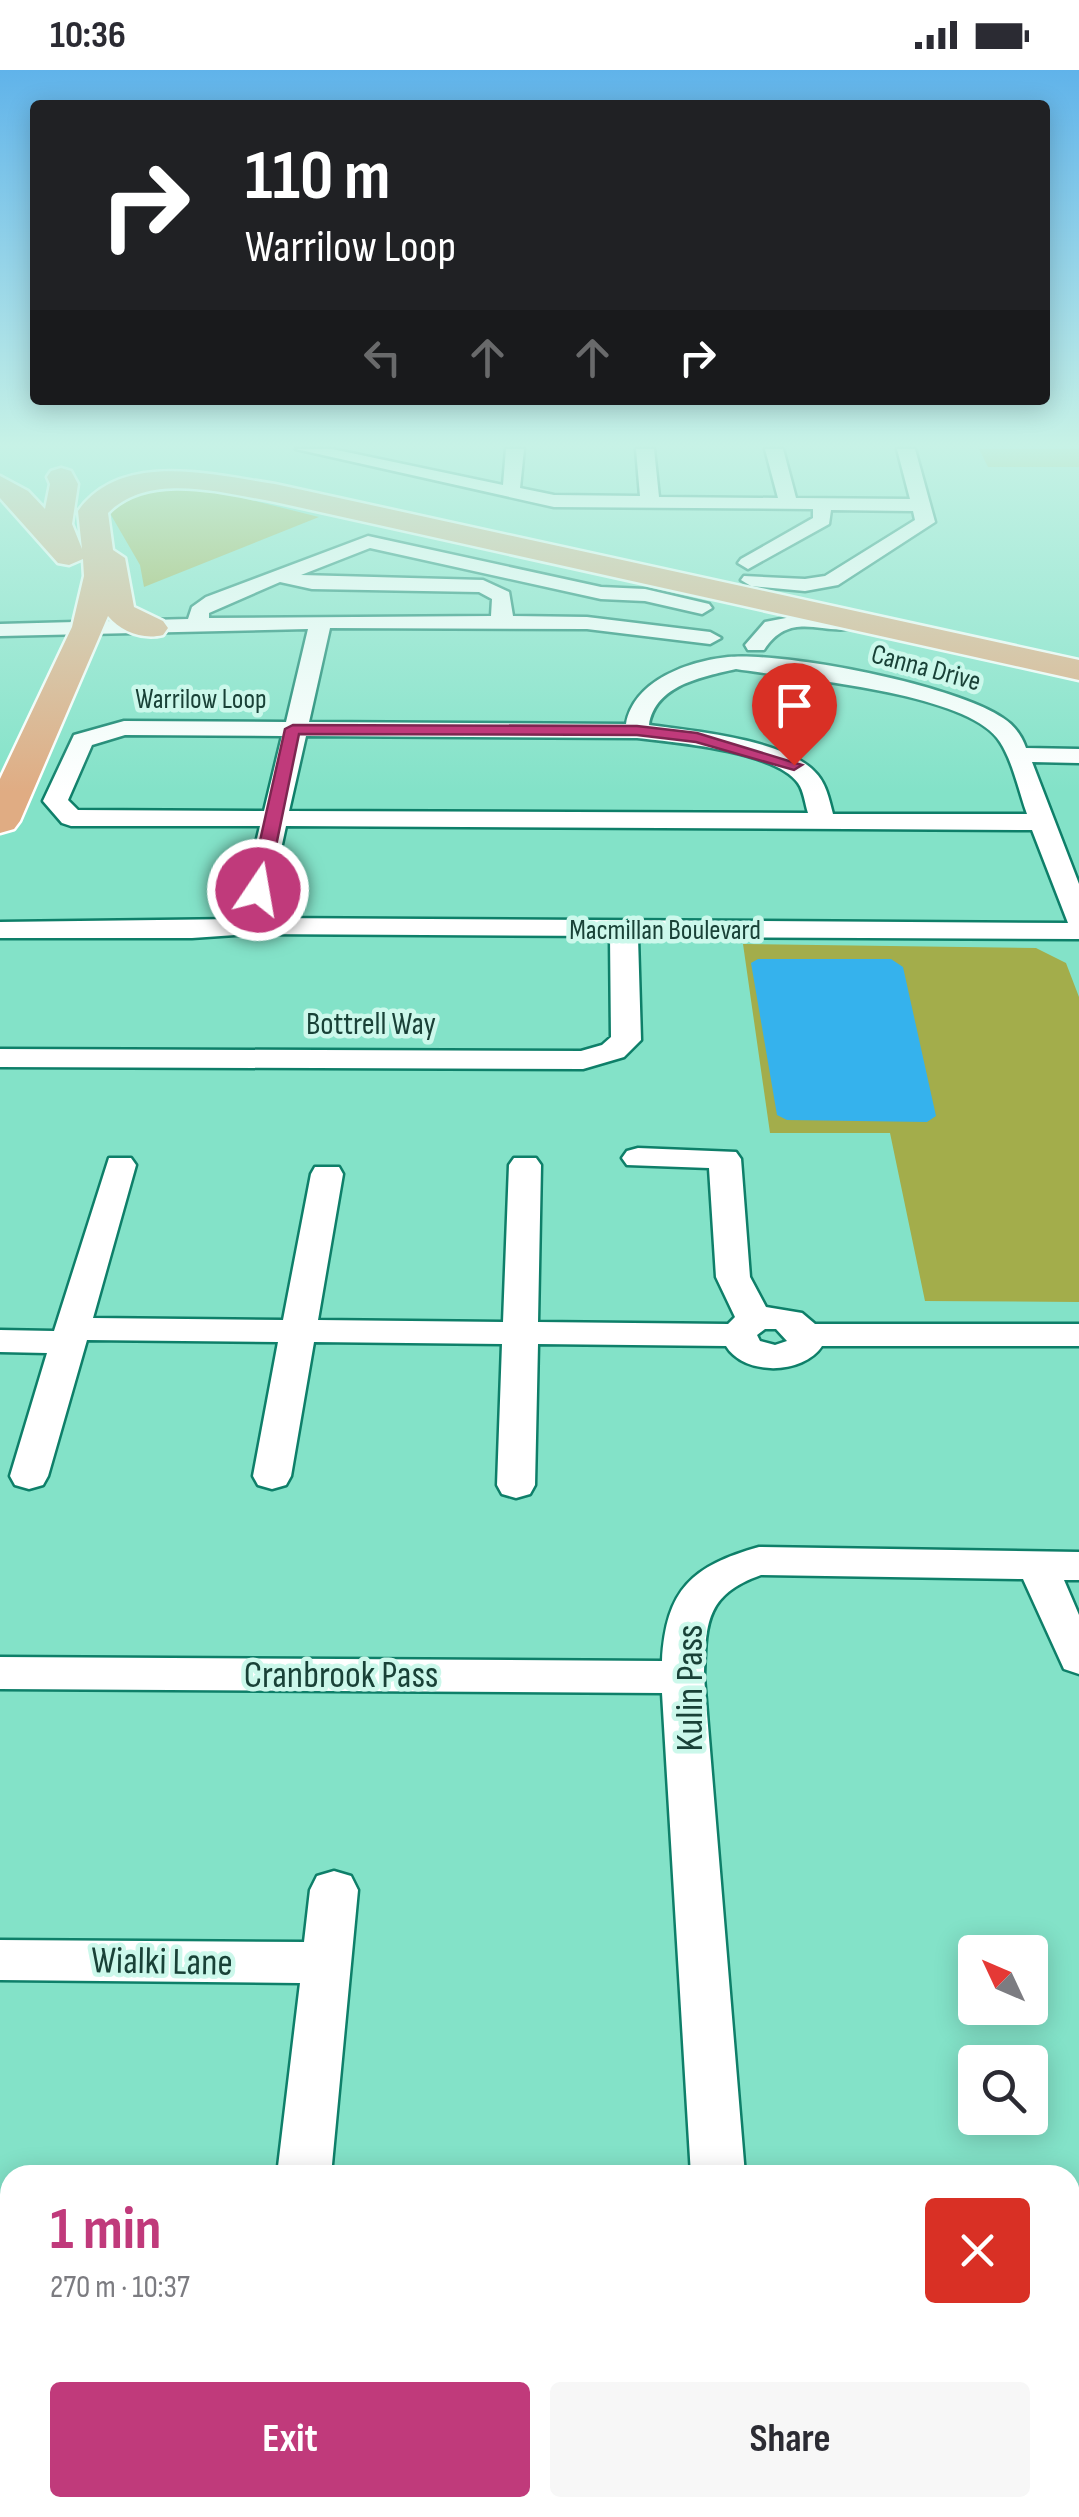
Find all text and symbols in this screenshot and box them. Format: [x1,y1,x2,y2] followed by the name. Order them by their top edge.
[50,13,126,58] text: 10:36
[245,135,391,219] text: 110 m
[80,140,210,270] icon: right
[245,220,456,275] text: Warrilow Loop
[355,330,410,385] icon: left
[460,330,515,385] icon: ahead
[565,330,620,385] icon: ahead
[670,330,725,385] icon: right
[868,638,984,698] street label: Canna Drive
[752,663,837,766] pin
[767,678,822,733] icon: arrive
[135,683,267,716] street label: Warrilow Loop
[206,838,310,942] position arrow
[569,914,761,947] street label: Macmillan Boulevard
[306,1005,436,1044] street label: Bottrell Way
[668,1625,713,1751] street label: Kulin Pass
[244,1653,438,1698] street label: Cranbrook Pass
[958,1935,1048,2025] north arrow
[958,1935,1048,2135] map controls
[91,1938,233,1986] street label: Wialki Lane
[958,2045,1048,2135] button: search
[50,2194,162,2266] text: 1 min
[925,2198,1030,2303] button: close
[50,2268,190,2307] text: 270 m · 10:37
[50,2382,530,2497] button: Exit
[550,2382,1030,2497] button: Share

